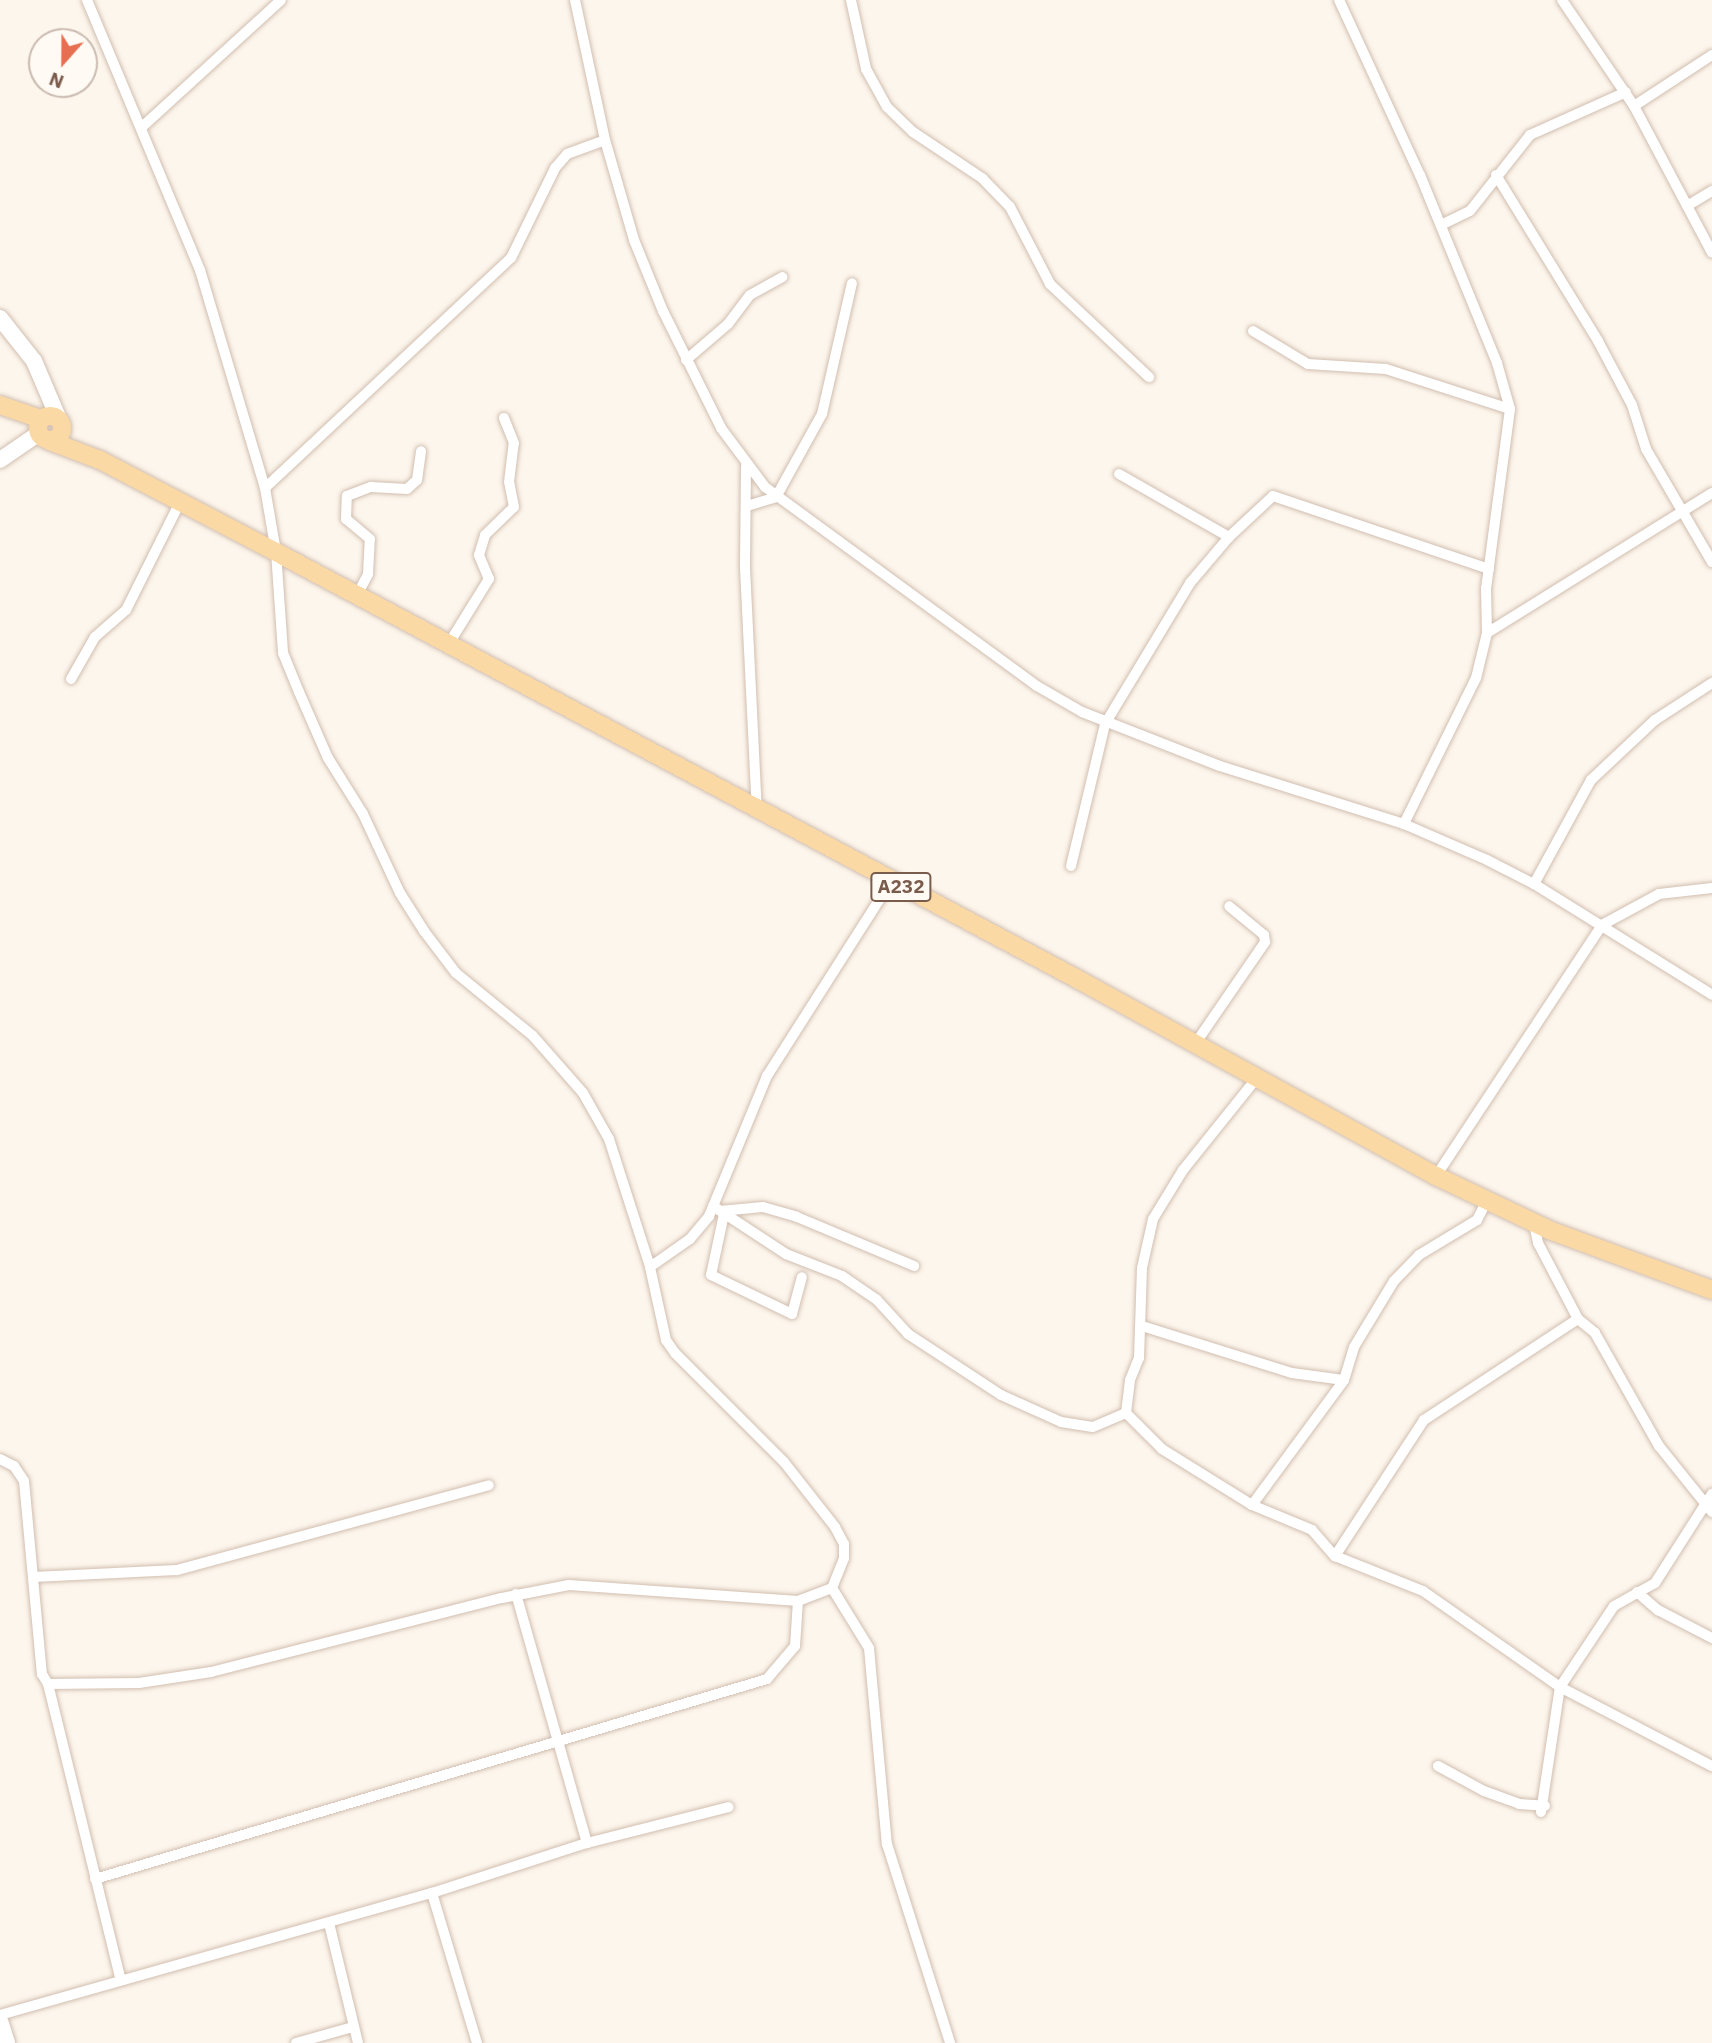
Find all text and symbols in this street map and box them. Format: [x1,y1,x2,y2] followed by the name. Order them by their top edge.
[28,28,98,98] north arrow
[45,67,67,94] text: N
[870,872,932,902] road number: A232

